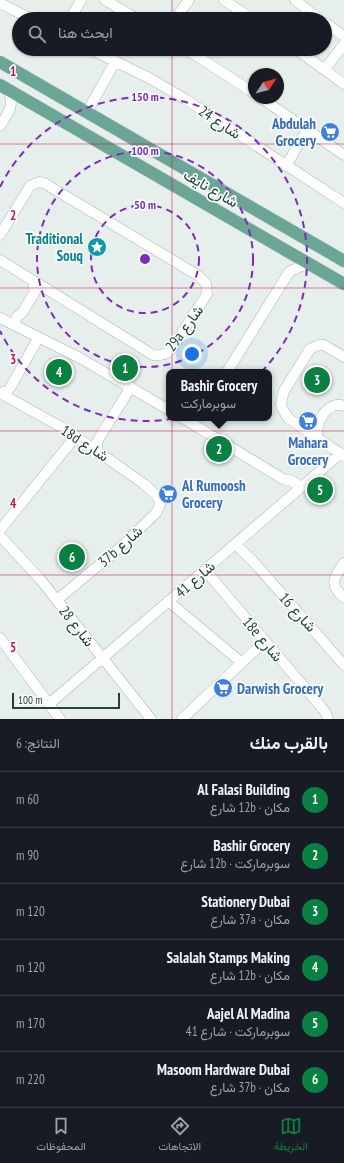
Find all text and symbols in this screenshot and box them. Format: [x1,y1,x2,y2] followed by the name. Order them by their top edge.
[12,12,332,56] search box
[26,23,48,45] icon: search
[58,23,113,42] text: ابحث هنا
[10,63,16,80] text: 1
[248,68,284,104] north arrow
[131,89,159,104] text: 150 m
[194,101,245,145] street label: شارع 24
[271,114,317,150] place label: Abdulah Grocery
[319,121,341,143] supermarket icon: Abdulah Grocery
[131,143,159,158] text: 100 m
[179,165,242,213] street label: شارع نايف
[134,197,156,212] text: 50 m
[10,207,16,224] text: 2
[26,229,83,265] place label: Traditional Souq
[86,236,108,258] place icon: Traditional Souq
[138,252,152,266] centre of rings
[161,301,209,356] street label: 29a شارع
[182,344,202,364] your location
[10,351,16,368] text: 3
[112,353,138,383] pin: 1
[46,357,72,387] pin: 4
[304,365,330,395] pin: 3
[166,369,272,421] popup
[181,376,257,395] text: Bashir Grocery
[181,395,236,412] text: سوبرماركت
[297,410,319,432] supermarket icon: Mahara Grocery
[56,421,113,467] street label: 18d شارع
[288,433,329,469] place label: Mahara Grocery
[206,434,232,464] pin: 2
[307,475,333,505] pin: 5
[181,476,246,512] place label: Al Rumoosh Grocery
[157,483,179,505] supermarket icon: Al Rumoosh Grocery
[10,495,17,512] text: 4
[94,521,148,572] street label: 37b شارع
[59,542,85,572] pin: 6
[171,556,220,603] street label: شارع 41
[274,588,321,637] street label: شارع 16
[54,602,99,652] street label: شارع 28
[237,613,287,667] street label: 18e شارع
[10,639,16,656] text: 5
[212,677,234,699] supermarket icon: Darwish Grocery
[237,679,324,698] place label: Darwish Grocery
[12,691,120,710] scale bar
[18,693,42,707] text: 100 m
[250,732,328,754] text: بالقرب منك
[16,735,60,752] text: النتائج: 6
[197,780,290,799] text: Al Falasi Building
[16,791,39,808] text: 60 m
[312,791,318,808] text: 1
[210,799,290,816] text: مكان · 12b شارع
[213,836,290,855] text: Bashir Grocery
[16,847,39,864] text: 90 m
[312,847,318,864] text: 2
[180,855,290,872] text: سوبرماركت · 12b شارع
[201,892,290,911] text: Stationery Dubai
[16,903,45,920] text: 120 m
[312,903,318,920] text: 3
[210,911,290,928] text: مكان · 37a شارع
[167,948,290,967] text: Salalah Stamps Making
[16,959,45,976] text: 120 m
[312,959,318,976] text: 4
[210,967,290,984] text: مكان · 12b شارع
[207,1004,290,1023] text: Aajel Al Madina
[16,1015,45,1032] text: 170 m
[312,1015,318,1032] text: 5
[186,1023,290,1040] text: سوبرماركت · شارع 41
[157,1060,290,1079] text: Masoom Hardware Dubai
[16,1071,45,1088] text: 220 m
[312,1071,318,1088] text: 6
[210,1079,290,1096] text: مكان · 37b شارع
[36,1115,86,1156] tab: المحفوظات
[158,1115,201,1156] tab: الاتجاهات
[274,1115,308,1156] tab: الخريطة

